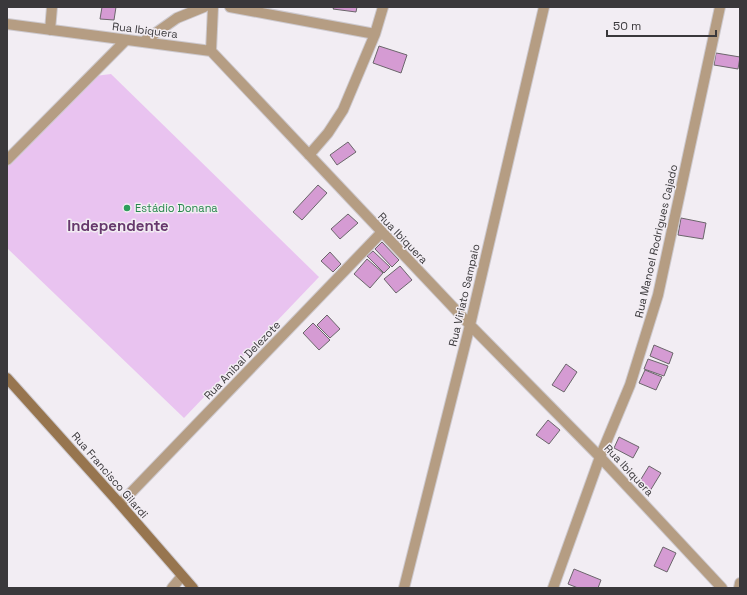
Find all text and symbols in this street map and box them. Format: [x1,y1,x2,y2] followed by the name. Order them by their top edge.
[607,12,716,38] scale bar
[613,18,641,34] text: 50 m
[111,19,179,41] street label: Rua Ibiquera
[632,163,681,319] street label: Rua Manoel Rodrigues Cajado
[135,201,218,215] place label: Estádio Donana
[122,203,132,213] marker: Estádio Donana
[375,209,431,267] street label: Rua Ibiquera
[67,216,169,235] district label: Independente
[445,242,483,348] street label: Rua Viriato Sampaio
[201,318,283,402] street label: Rua Anibal Delezote
[69,429,151,521] street label: Rua Francisco Gilardi
[601,441,657,499] street label: Rua Ibiquera

